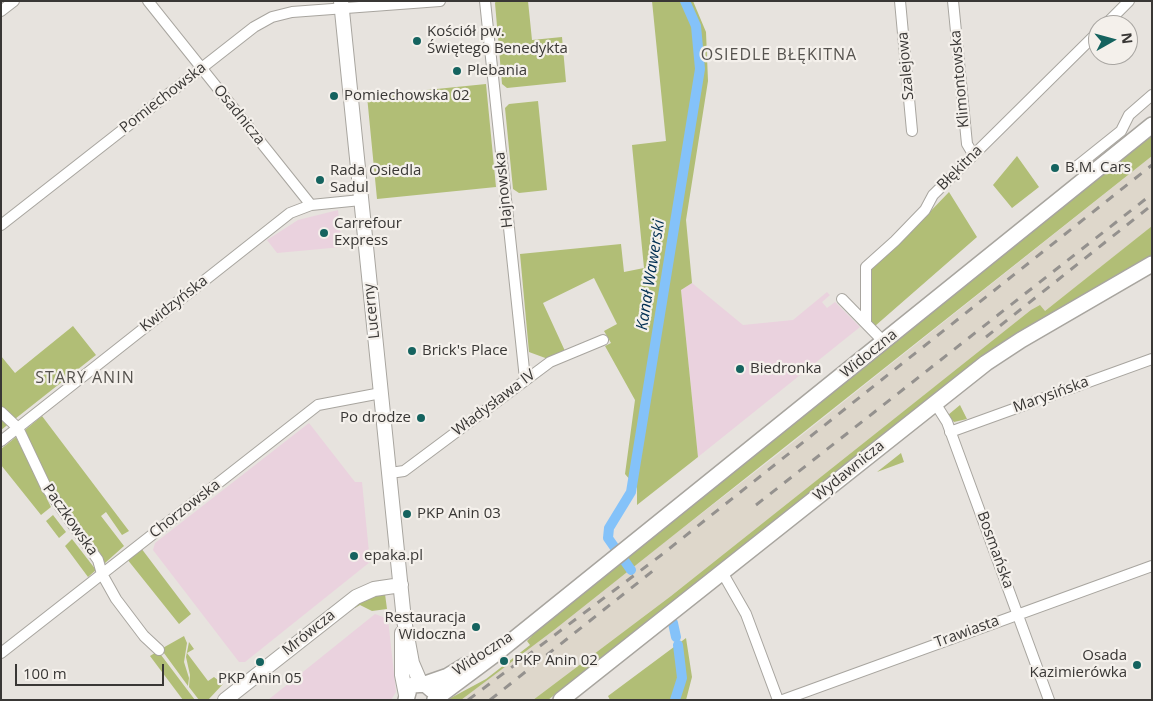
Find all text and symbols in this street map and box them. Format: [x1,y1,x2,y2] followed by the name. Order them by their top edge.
[1088,15,1138,65] north arrow
[427,23,568,58] place label: Kościół pw. Świętego Benedykta
[947,29,973,129] street label: Klimontowska
[894,31,918,101] street label: Szalejowa
[1117,31,1138,45] text: N
[411,35,423,47] marker: Kościół pw. Świętego Benedykta
[699,45,859,65] district label: OSIEDLE BŁĘKITNA
[116,59,210,137] street label: Pomiechowska
[467,62,527,80] place label: Plebania
[451,65,463,77] marker: Plebania
[209,81,269,149] street label: Osadnicza
[344,87,470,105] place label: Pomiechowska 02
[328,90,340,102] marker: Pomiechowska 02
[934,142,986,194] street label: Błękitna
[491,151,517,229] street label: Hajnowska
[1065,159,1131,177] place label: B.M. Cars
[330,162,421,197] place label: Rada Osiedla Sadul
[1049,162,1061,174] marker: B.M. Cars
[314,174,326,186] marker: Rada Osiedla Sadul
[334,215,402,250] place label: Carrefour Express
[633,218,669,332] water label: Kanał Wawerski
[318,227,330,239] marker: Carrefour Express
[137,272,211,336] street label: Kwidzyńska
[360,282,384,340] street label: Lucerny
[837,326,901,382] street label: Widoczna
[422,342,508,360] place label: Brick's Place
[406,345,418,357] marker: Brick's Place
[750,360,822,378] place label: Biedronka
[734,363,746,375] marker: Biedronka
[449,366,539,440] street label: Władysława IV
[34,368,136,388] district label: STARY ANIN
[1011,373,1091,417] street label: Marysińska
[340,409,411,427] place label: Po drodze
[415,412,427,424] marker: Po drodze
[810,437,888,505] street label: Wydawnicza
[146,476,224,542] street label: Chorzowska
[39,481,101,559] street label: Paczkowska
[417,505,501,523] place label: PKP Anin 03
[401,508,413,520] marker: PKP Anin 03
[973,509,1017,591] street label: Bosmańska
[364,547,423,565] place label: epaka.pl
[348,550,360,562] marker: epaka.pl
[279,606,339,660] street label: Mrówcza
[385,609,466,644] place label: Restauracja Widoczna
[932,612,1002,652] street label: Trawiasta
[470,621,482,633] marker: Restauracja Widoczna
[450,628,516,680] street label: Widoczna
[1030,647,1127,682] place label: Osada Kazimierówka
[514,652,598,670] place label: PKP Anin 02
[18,654,166,686] scale bar
[498,655,510,667] marker: PKP Anin 02
[254,656,266,668] marker: PKP Anin 05
[1131,659,1143,671] marker: Osada Kazimierówka
[23,663,67,683] text: 100 m
[218,670,302,688] place label: PKP Anin 05

